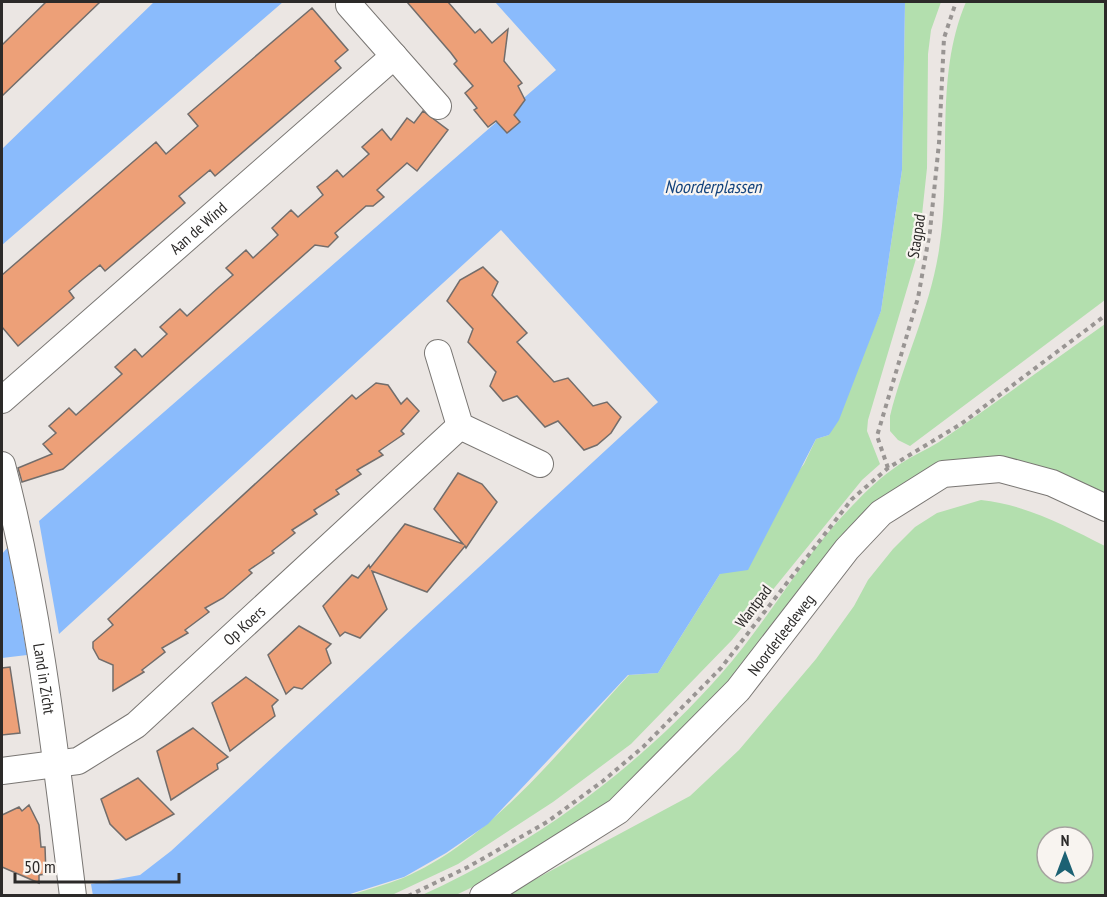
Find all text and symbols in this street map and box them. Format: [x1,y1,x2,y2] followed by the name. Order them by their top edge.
[664,175,763,198] water label: Noorderplassen
[166,197,231,258] street label: Aan de Wind
[903,212,929,260] street label: Stagpad
[730,581,776,631] street label: Wantpad
[743,590,819,679] street label: Noorderleedeweg
[219,601,269,649] street label: Op Koers
[29,642,60,716] street label: Land in Zicht
[1035,825,1095,885] north arrow
[1061,830,1069,850] text: N
[15,846,178,884] scale bar
[24,855,56,878] text: 50 m

